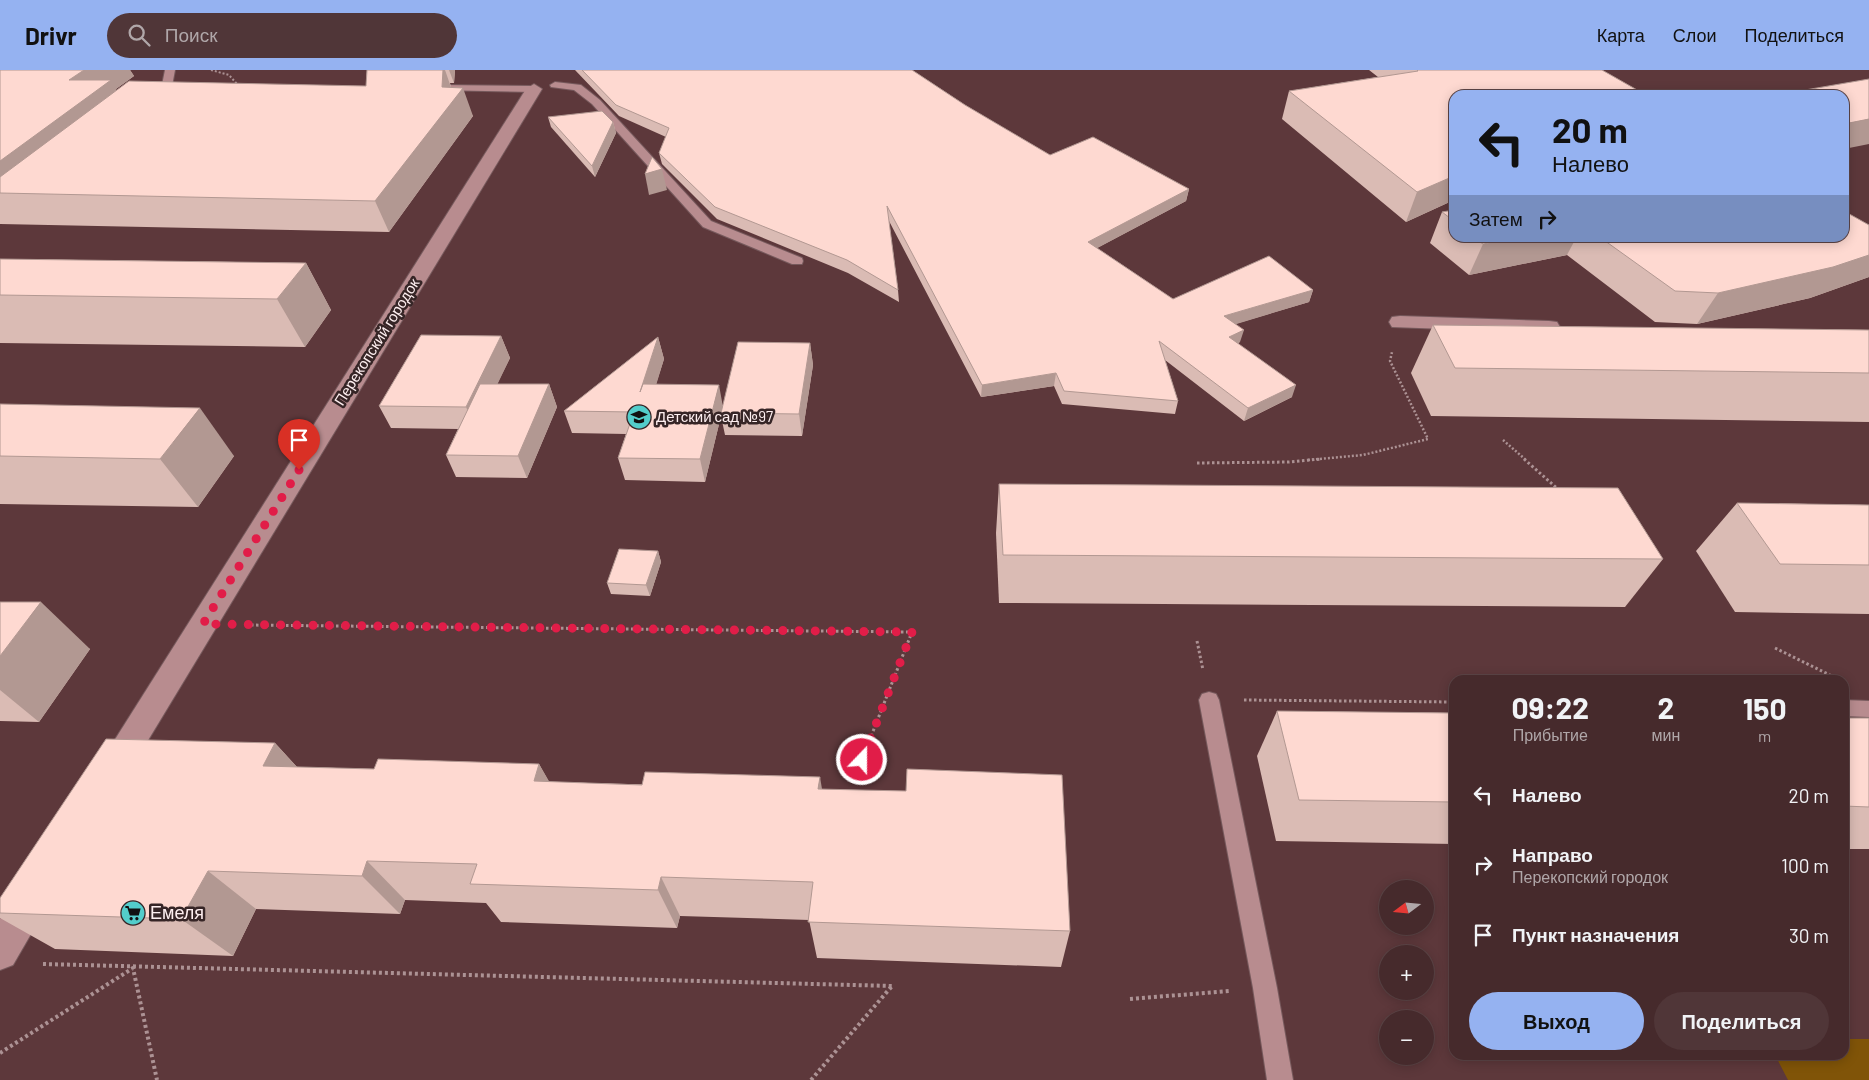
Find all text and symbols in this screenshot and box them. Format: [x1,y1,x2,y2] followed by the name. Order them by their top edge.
[107,13,457,58] search box
[25,21,77,50] text: Drivr
[125,21,153,49] icon: search
[165,23,217,46] text: Поиск
[1597,24,1645,46] text: Карта
[1673,24,1717,46] text: Слои
[1745,24,1844,46] text: Поделиться
[1552,108,1628,150] text: 20 m
[1469,110,1534,175] icon: left
[1552,150,1629,176] text: Налево
[1533,205,1561,233] icon: right
[1469,207,1523,230] text: Затем
[330,274,423,408] street label: Перекопский городок
[626,404,652,430] school or university icon: Детский сад №97
[656,407,773,425] place label: Детский сад №97
[278,419,320,470] pin
[285,426,313,454] icon: arrive
[1511,689,1589,725] text: 09:22
[1657,689,1674,725] text: 2
[1743,690,1787,726] text: 150
[1513,725,1588,744] text: Прибытие
[1651,725,1680,744] text: мин
[1758,726,1771,745] text: m
[835,733,887,785] position arrow
[1469,781,1497,809] icon: left
[1512,783,1582,806] text: Налево
[1789,784,1829,807] text: 20 m
[1512,843,1593,866] text: Направо
[1469,851,1497,879] icon: right
[1781,854,1829,877] text: 100 m
[1512,867,1668,886] text: Перекопский городок
[1379,880,1434,935] north arrow
[1379,880,1434,1065] map controls
[120,900,146,926] supermarket icon: Емеля
[150,901,204,923] place label: Емеля
[1469,921,1497,949] icon: arrive
[1512,923,1679,946] text: Пункт назначения
[1789,924,1829,947] text: 30 m
[1379,945,1434,1000] button: +
[1469,992,1644,1050] button: Выход
[1654,992,1829,1050] button: Поделиться
[1379,1010,1434,1065] button: −

